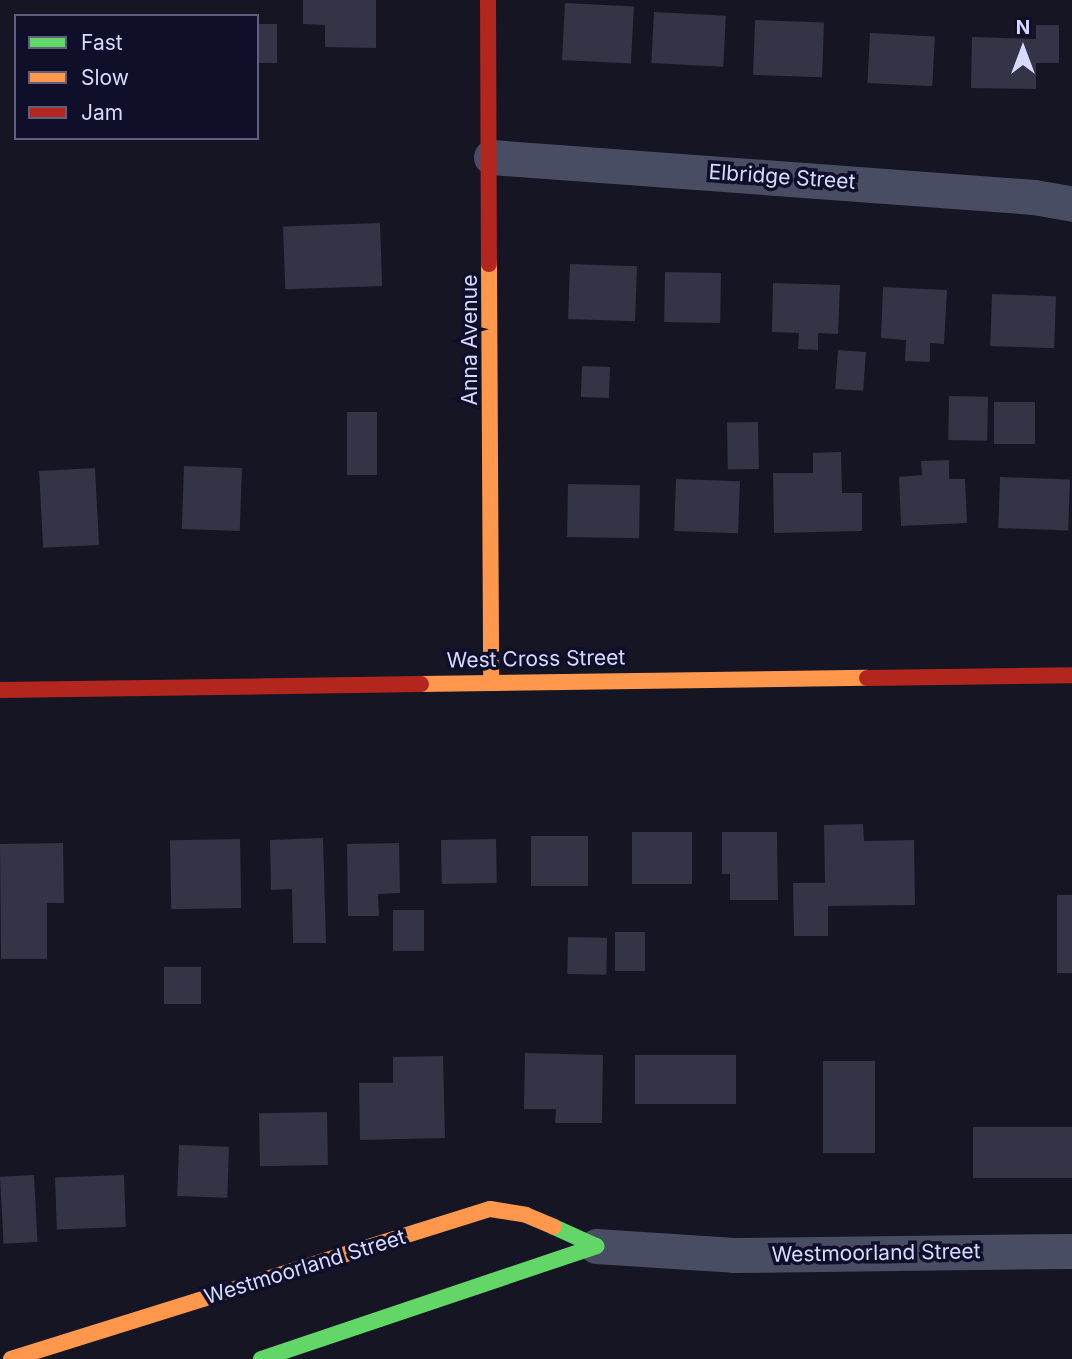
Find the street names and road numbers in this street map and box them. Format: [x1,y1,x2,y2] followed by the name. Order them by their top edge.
[708,159,856,195] street label: Elbridge Street
[457,275,483,405] street label: Anna Avenue
[447,645,625,673] street label: West Cross Street
[201,1224,409,1310] street label: Westmoorland Street
[771,1239,981,1267] street label: Westmoorland Street

